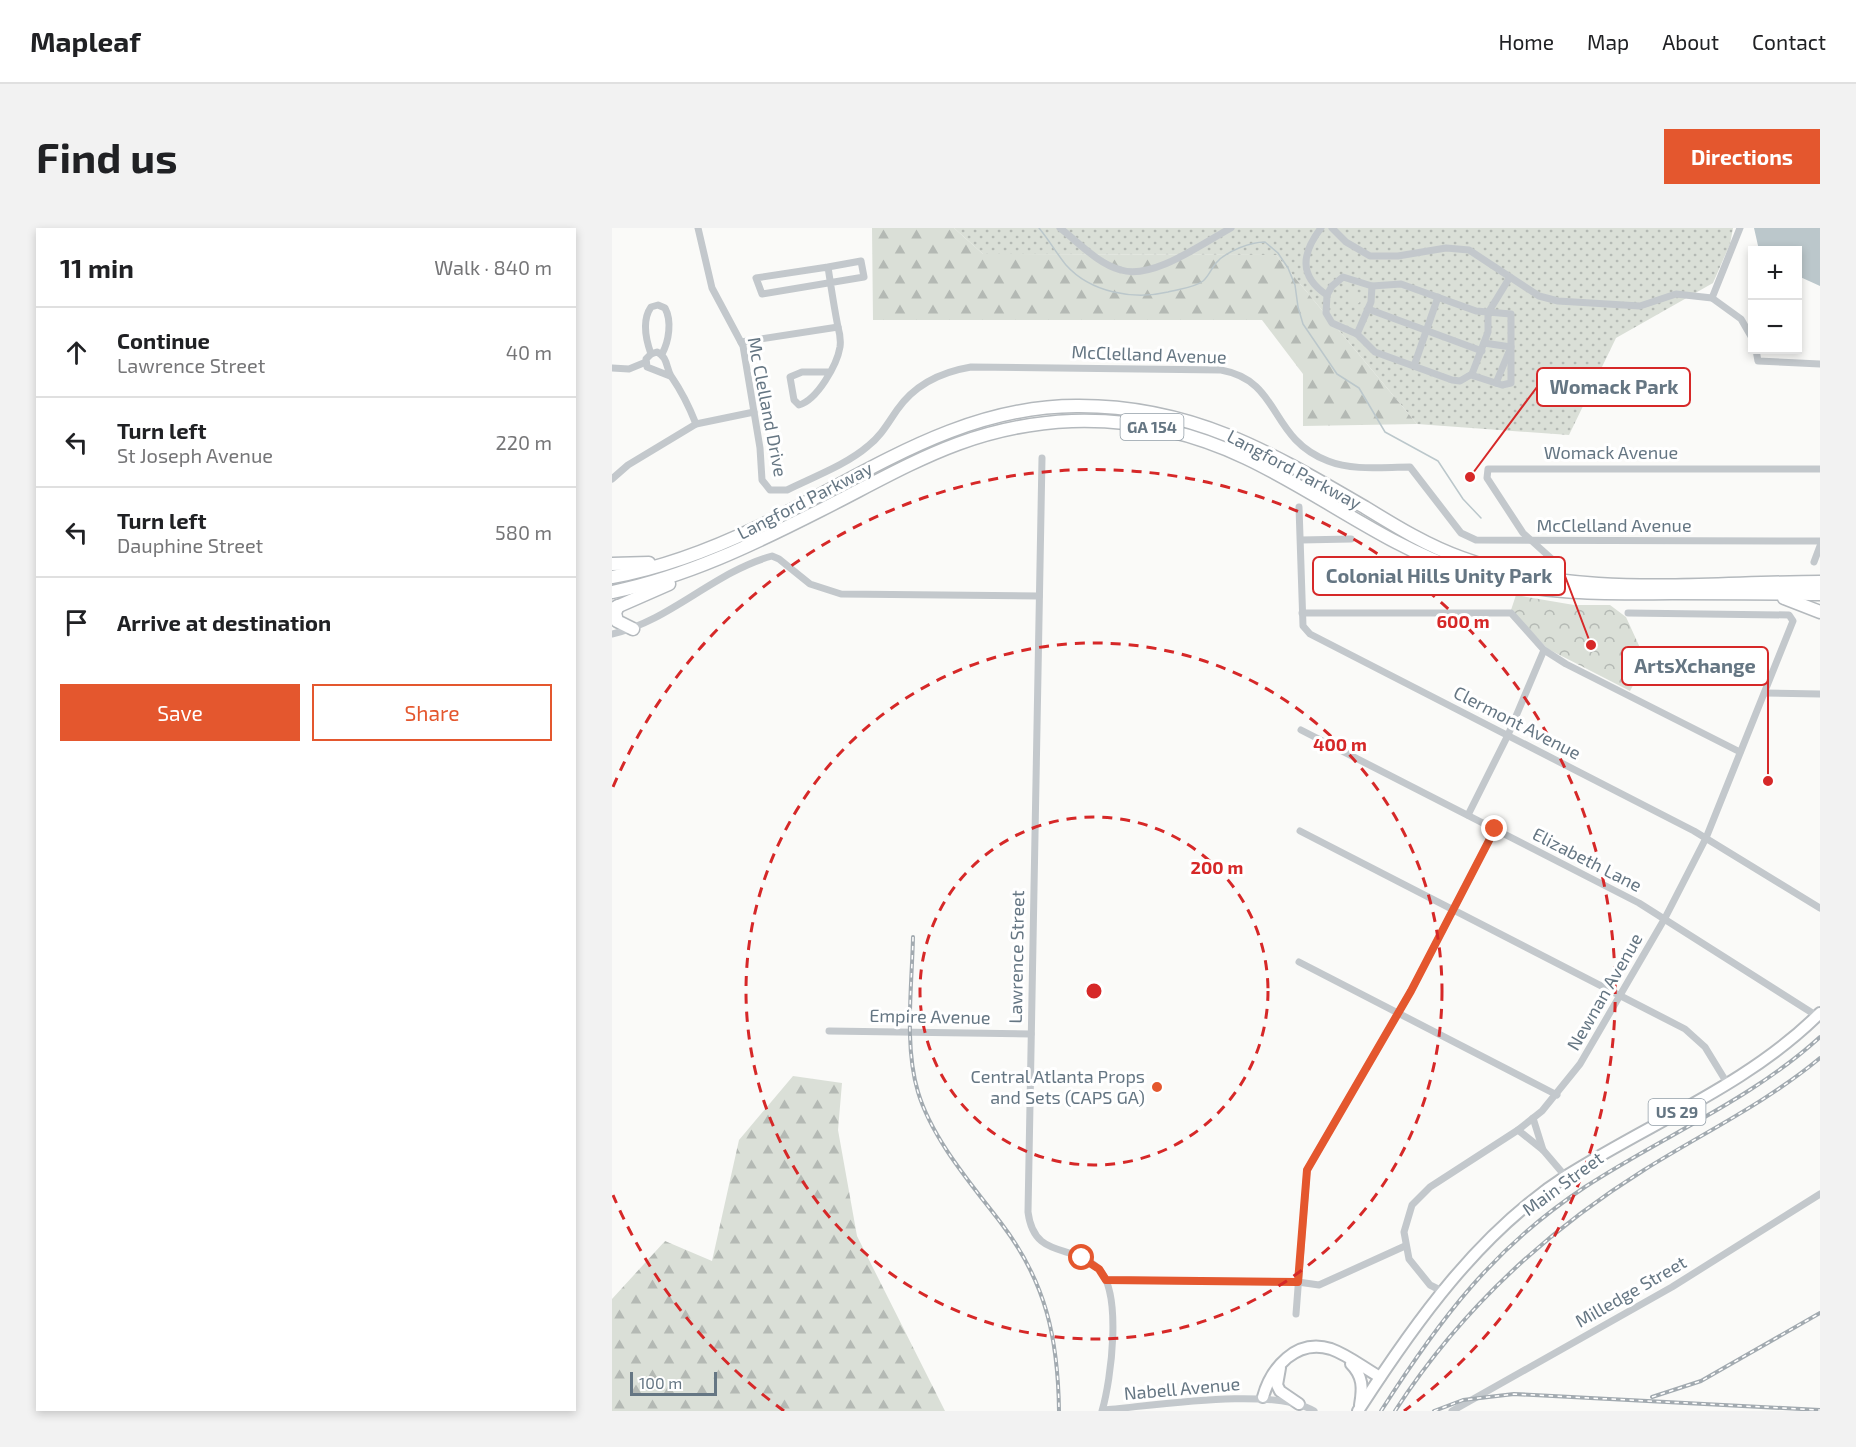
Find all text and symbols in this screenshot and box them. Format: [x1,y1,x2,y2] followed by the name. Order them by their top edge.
[30,24,141,58] text: Mapleaf
[1498,29,1554,54] text: Home
[1587,29,1629,54] text: Map
[1662,29,1719,54] text: About
[1752,29,1826,54] text: Contact
[1664,129,1820,184] button: Directions
[36,131,178,181] text: Find us
[1748,246,1802,354] map controls
[1748,246,1802,300] button: +
[60,252,134,283] text: 11 min
[434,255,552,279] text: Walk · 840 m
[1748,300,1802,354] button: −
[117,327,210,353] text: Continue
[744,335,792,479] street label: Mc Clelland Drive
[60,336,93,369] icon: ahead
[506,340,552,364] text: 40 m
[1071,340,1227,368] street label: McClelland Avenue
[117,353,265,377] text: Lawrence Street
[1537,368,1690,406] callout: Womack Park
[1550,374,1679,398] text: Womack Park
[1120,414,1184,440] road number: GA 154
[117,417,206,443] text: Turn left
[1224,424,1366,514] street label: Langford Parkway
[60,426,93,459] icon: left
[495,430,552,454] text: 220 m
[1544,441,1678,463] street label: Womack Avenue
[117,443,273,467] text: St Joseph Avenue
[733,456,876,544] street label: Langford Parkway
[117,507,206,533] text: Turn left
[1536,514,1692,536] street label: McClelland Avenue
[60,516,93,549] icon: left
[495,520,552,544] text: 580 m
[117,533,263,557] text: Dauphine Street
[1313,557,1565,595] callout: Colonial Hills Unity Park
[1326,563,1553,588] text: Colonial Hills Unity Park
[60,606,93,639] icon: arrive
[117,609,331,635] text: Arrive at destination
[1436,610,1490,632] text: 600 m
[1622,647,1768,685] callout: ArtsXchange
[1634,653,1756,677] text: ArtsXchange
[1450,681,1585,764] street label: Clermont Avenue
[60,684,300,741] button: Save
[312,684,552,741] button: Share
[1313,733,1367,755] text: 400 m
[1481,815,1507,841] route end
[1529,822,1646,896] street label: Elizabeth Lane
[1191,856,1243,878] text: 200 m
[1004,890,1028,1024] street label: Lawrence Street
[1562,929,1647,1054] street label: Newnan Avenue
[1084,981,1104,1001] centre of rings
[869,1004,991,1028] street label: Empire Avenue
[970,1065,1145,1108] place label: Central Atlanta Props and Sets (CAPS GA)
[1150,1080,1164,1094] marker: Central Atlanta Props and Sets (CAPS GA)
[1648,1099,1706,1125] road number: US 29
[1518,1146,1607,1220] street label: Main Street
[1068,1244,1094,1270] route start
[1571,1250,1690,1332] street label: Milledge Street
[630,1369,717,1396] scale bar
[1123,1372,1241,1404] street label: Nabell Avenue
[639,1373,682,1392] text: 100 m

